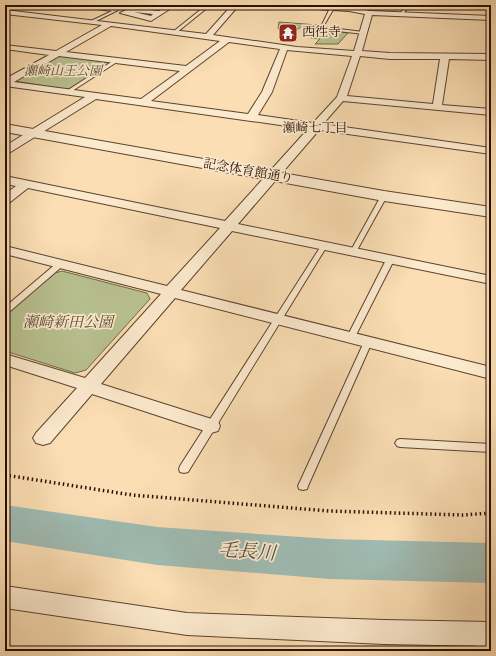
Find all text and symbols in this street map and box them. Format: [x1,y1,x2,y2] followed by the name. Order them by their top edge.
[277,22,299,44] temple icon: 西徃寺
[302,24,341,42] place label: 西徃寺
[24,63,104,81] park label: 瀬崎山王公園
[282,120,348,138] district label: 瀬崎七丁目
[202,155,294,189] street label: 記念体育館通り
[23,313,116,334] park label: 瀬崎新田公園
[218,538,278,569] water label: 毛長川

